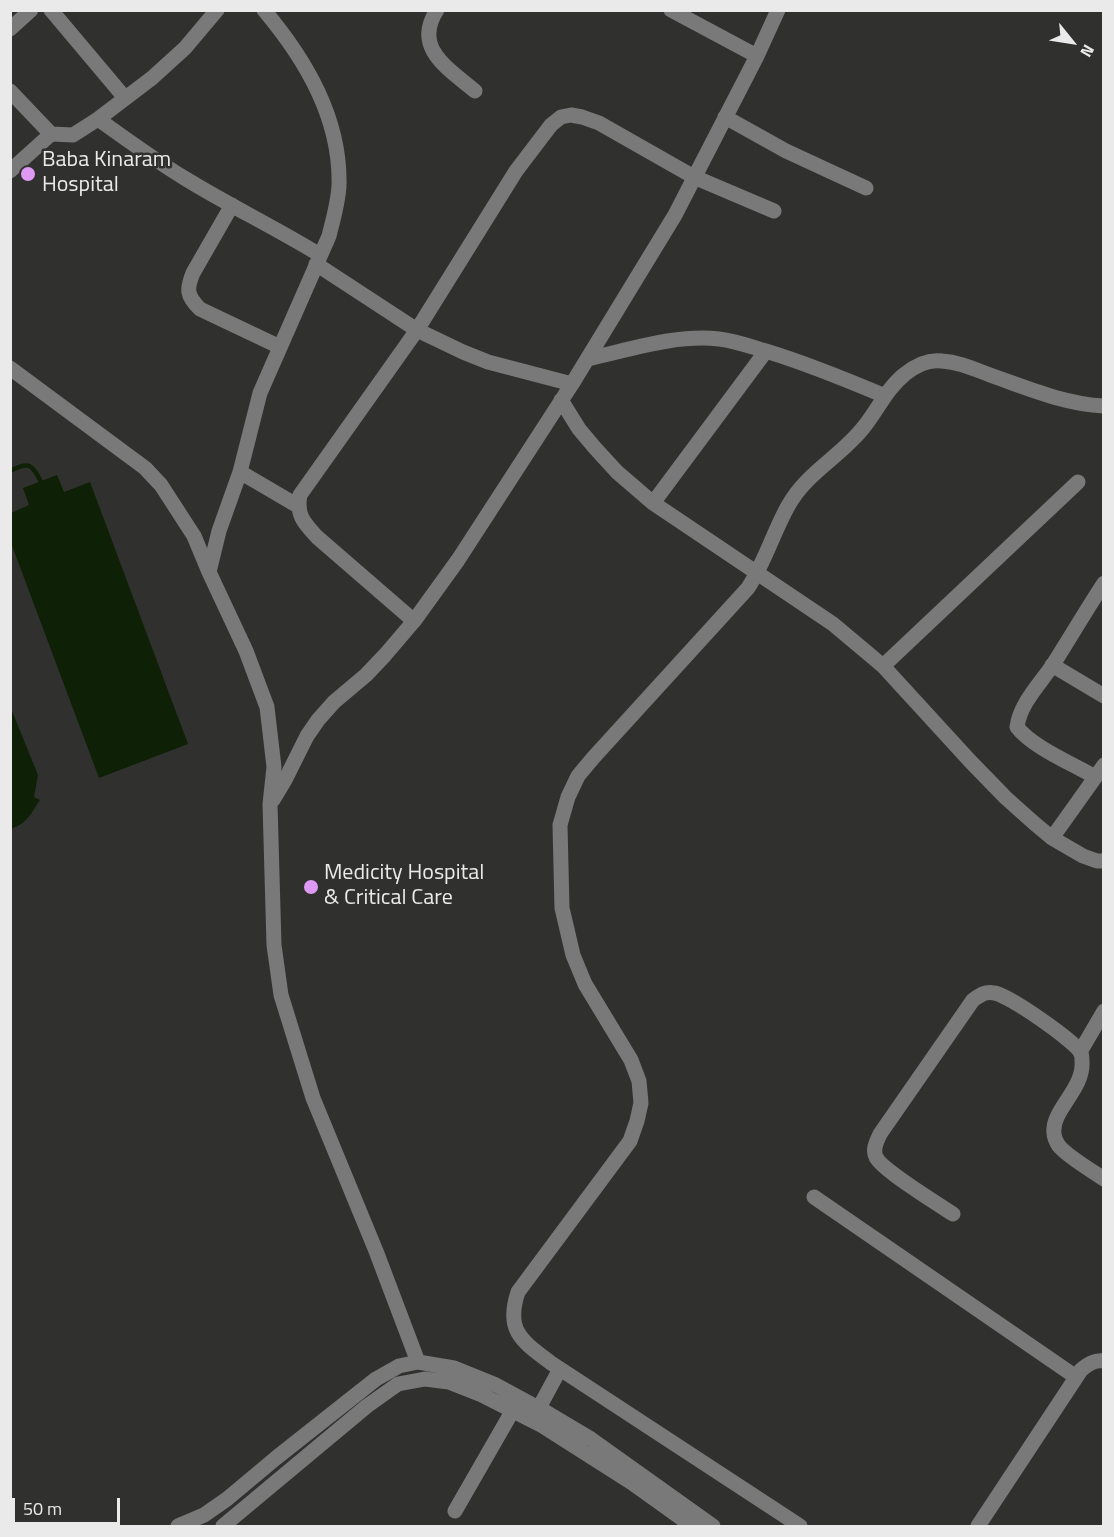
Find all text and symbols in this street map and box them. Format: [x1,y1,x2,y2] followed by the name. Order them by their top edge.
[1042,12,1102,72] north arrow
[1074,40,1101,62] text: N
[42,148,171,200] place label: Baba Kinaram Hospital
[19,165,37,183] marker: Baba Kinaram Hospital
[324,861,484,912] place label: Medicity Hospital & Critical Care
[302,878,320,896] marker: Medicity Hospital & Critical Care
[15,1486,123,1524] scale bar
[23,1495,62,1522] text: 50 m

